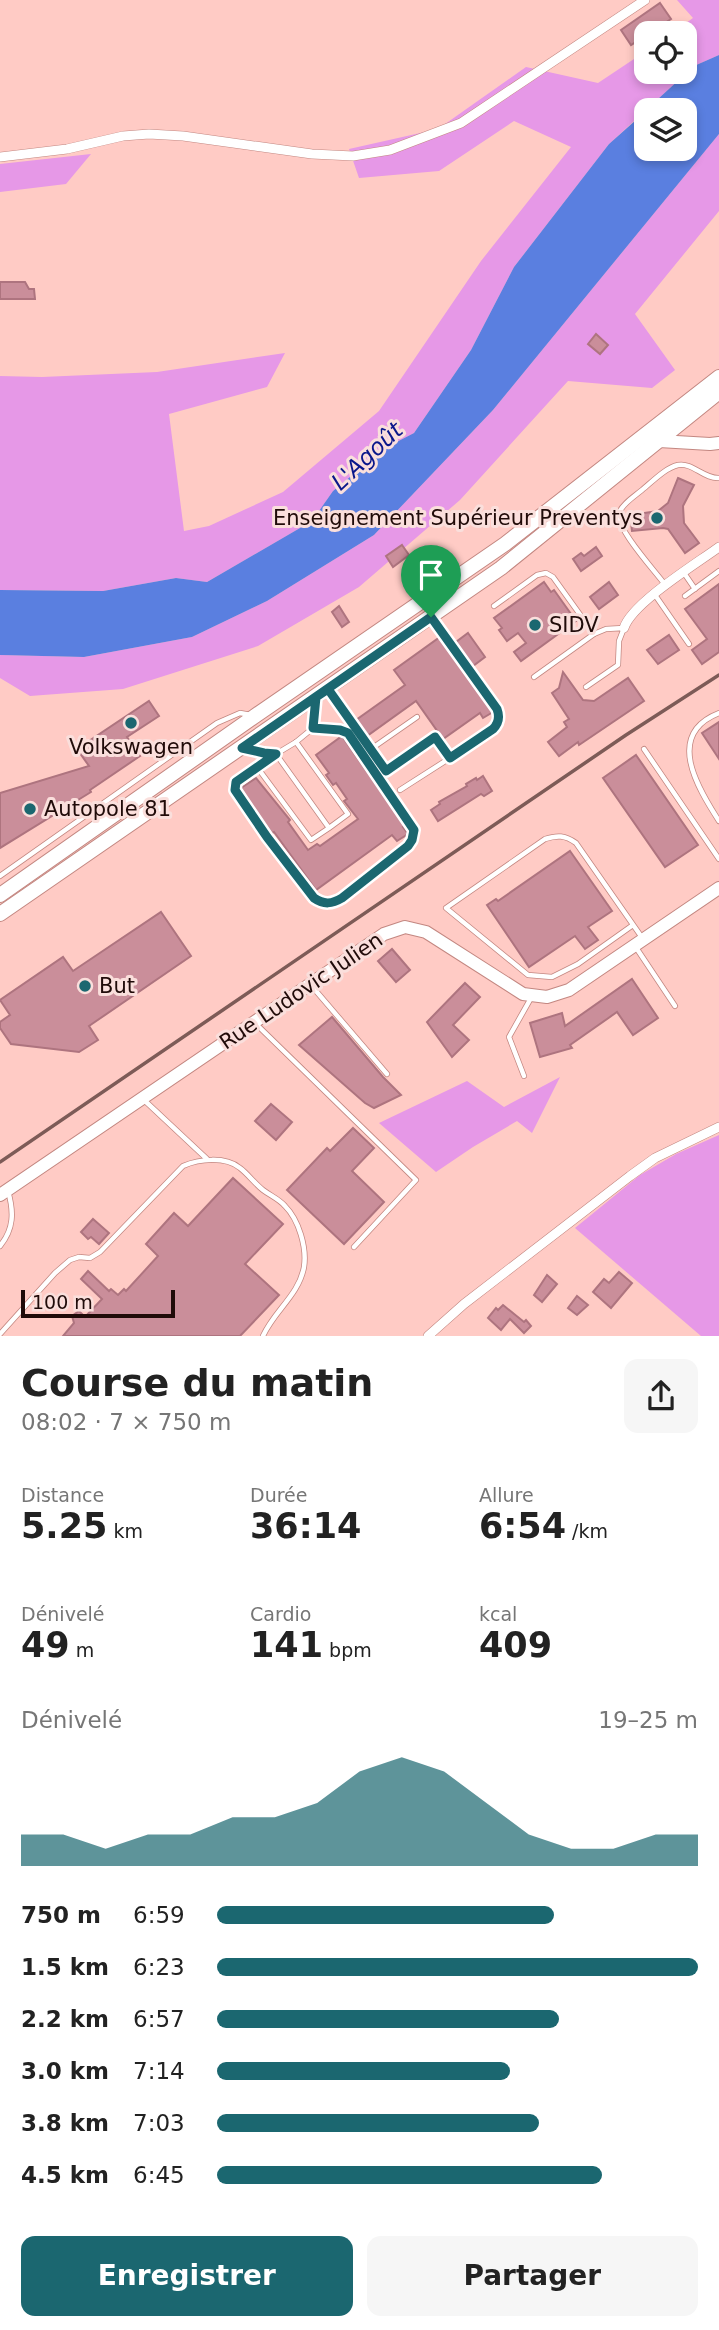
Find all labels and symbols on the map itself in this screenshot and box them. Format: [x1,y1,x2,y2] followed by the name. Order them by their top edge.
[326,416,408,495] water label: L'Agoût
[273,506,643,530] place label: Enseignement Supérieur Preventys
[649,510,665,526] marker: Enseignement Supérieur Preventys
[401,545,461,617] pin
[549,613,599,637] place label: SIDV
[527,617,543,633] marker: SIDV
[123,715,139,731] marker: Volkswagen
[69,735,193,759] place label: Volkswagen
[44,797,171,821] place label: Autopole 81
[22,801,38,817] marker: Autopole 81
[215,928,387,1054] street label: Rue Ludovic Julien
[99,974,135,998] place label: But
[77,978,93,994] marker: But
[21,1287,175,1319] scale bar

